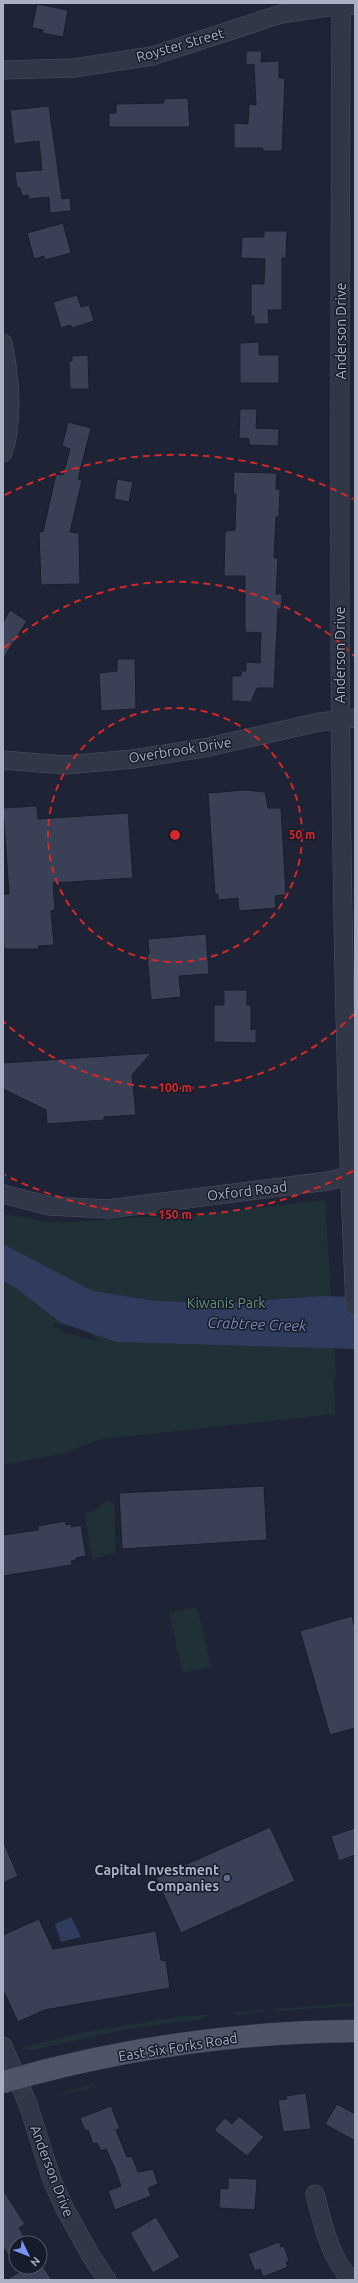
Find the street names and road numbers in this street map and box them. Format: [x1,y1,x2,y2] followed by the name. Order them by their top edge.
[134,25,226,65] street label: Royster Street
[333,283,349,379] street label: Anderson Drive
[332,607,348,703] street label: Anderson Drive
[127,734,233,766] street label: Overbrook Drive
[206,1178,288,1204] street label: Oxford Road
[117,2030,239,2064] street label: East Six Forks Road
[27,2123,77,2219] street label: Anderson Drive

